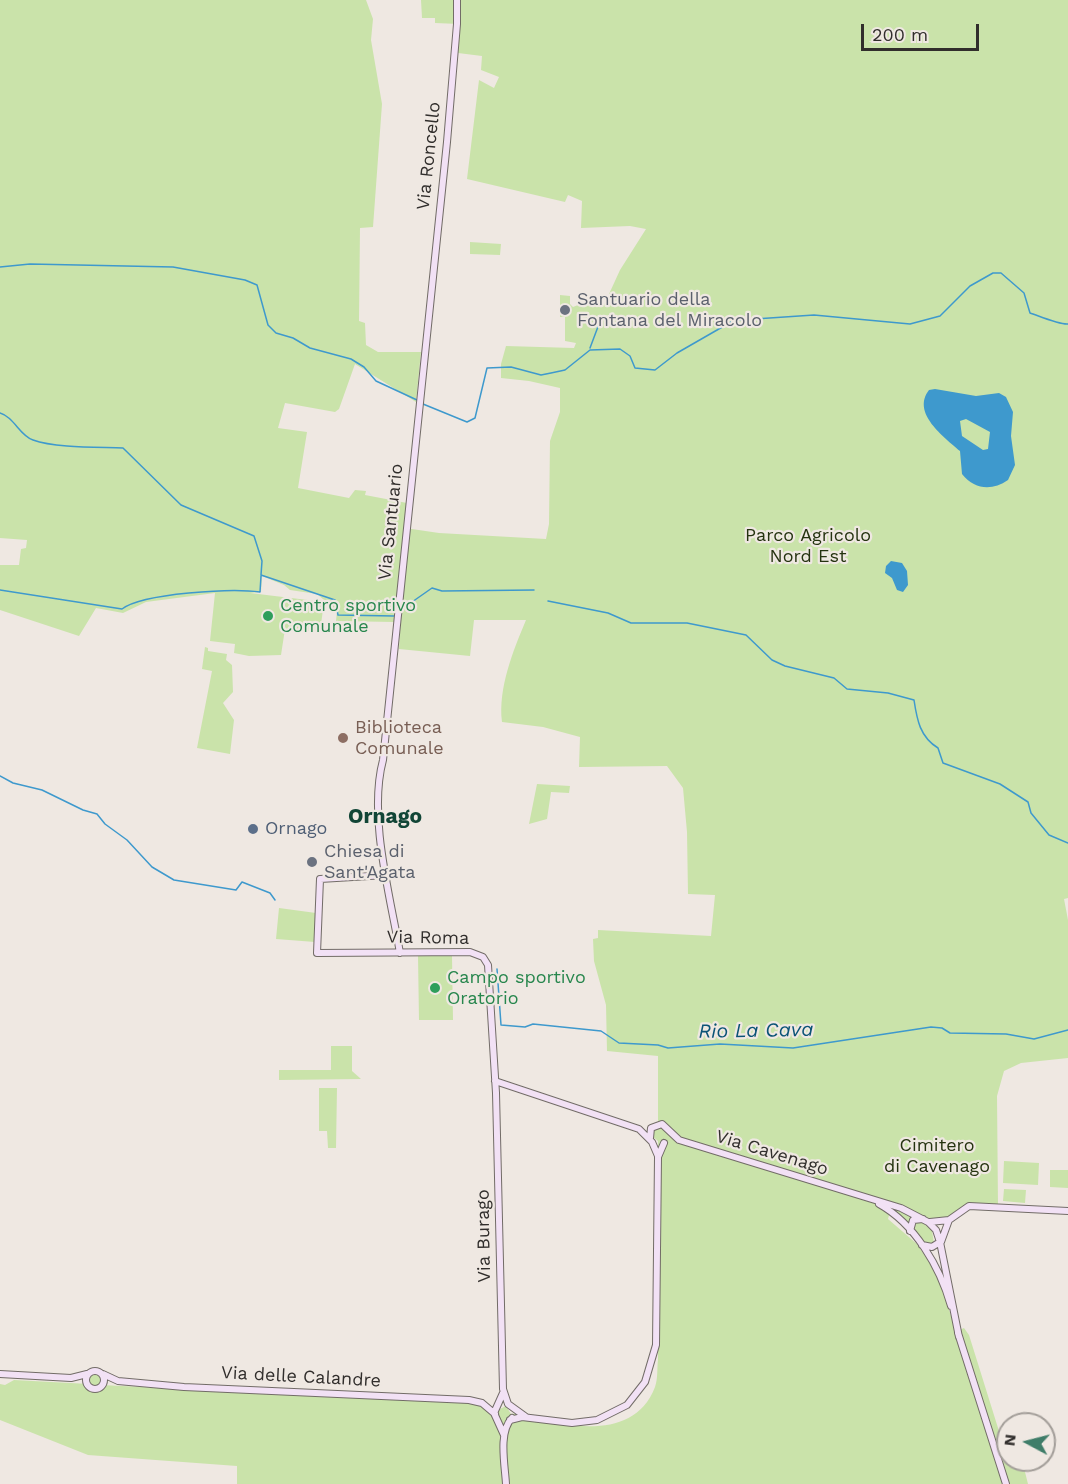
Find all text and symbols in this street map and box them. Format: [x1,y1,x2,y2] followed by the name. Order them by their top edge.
[864,12,982,50] scale bar
[872,24,928,45] text: 200 m
[413,101,445,211] street label: Via Roncello
[577,289,762,332] place label: Santuario della Fontana del Miracolo
[558,303,572,317] marker: Santuario della Fontana del Miracolo
[374,463,408,581] street label: Via Santuario
[745,525,871,568] park label: Parco Agricolo Nord Est
[280,595,416,638] place label: Centro sportivo Comunale
[261,609,275,623] marker: Centro sportivo Comunale
[355,717,444,760] place label: Biblioteca Comunale
[336,731,350,745] marker: Biblioteca Comunale
[348,804,422,830] district label: Ornago
[265,818,327,840] place label: Ornago
[246,822,260,836] marker: Ornago
[324,841,415,884] place label: Chiesa di Sant'Agata
[305,855,319,869] marker: Chiesa di Sant'Agata
[387,926,469,950] street label: Via Roma
[447,967,586,1010] place label: Campo sportivo Oratorio
[428,981,442,995] marker: Campo sportivo Oratorio
[698,1018,814,1044] water label: Rio La Cava
[713,1126,831,1180] street label: Via Cavenago
[884,1135,990,1178] park label: Cimitero di Cavenago
[472,1189,496,1283] street label: Via Burago
[220,1362,382,1392] street label: Via delle Calandre
[996,1412,1056,1472] north arrow
[999,1433,1020,1447] text: N

